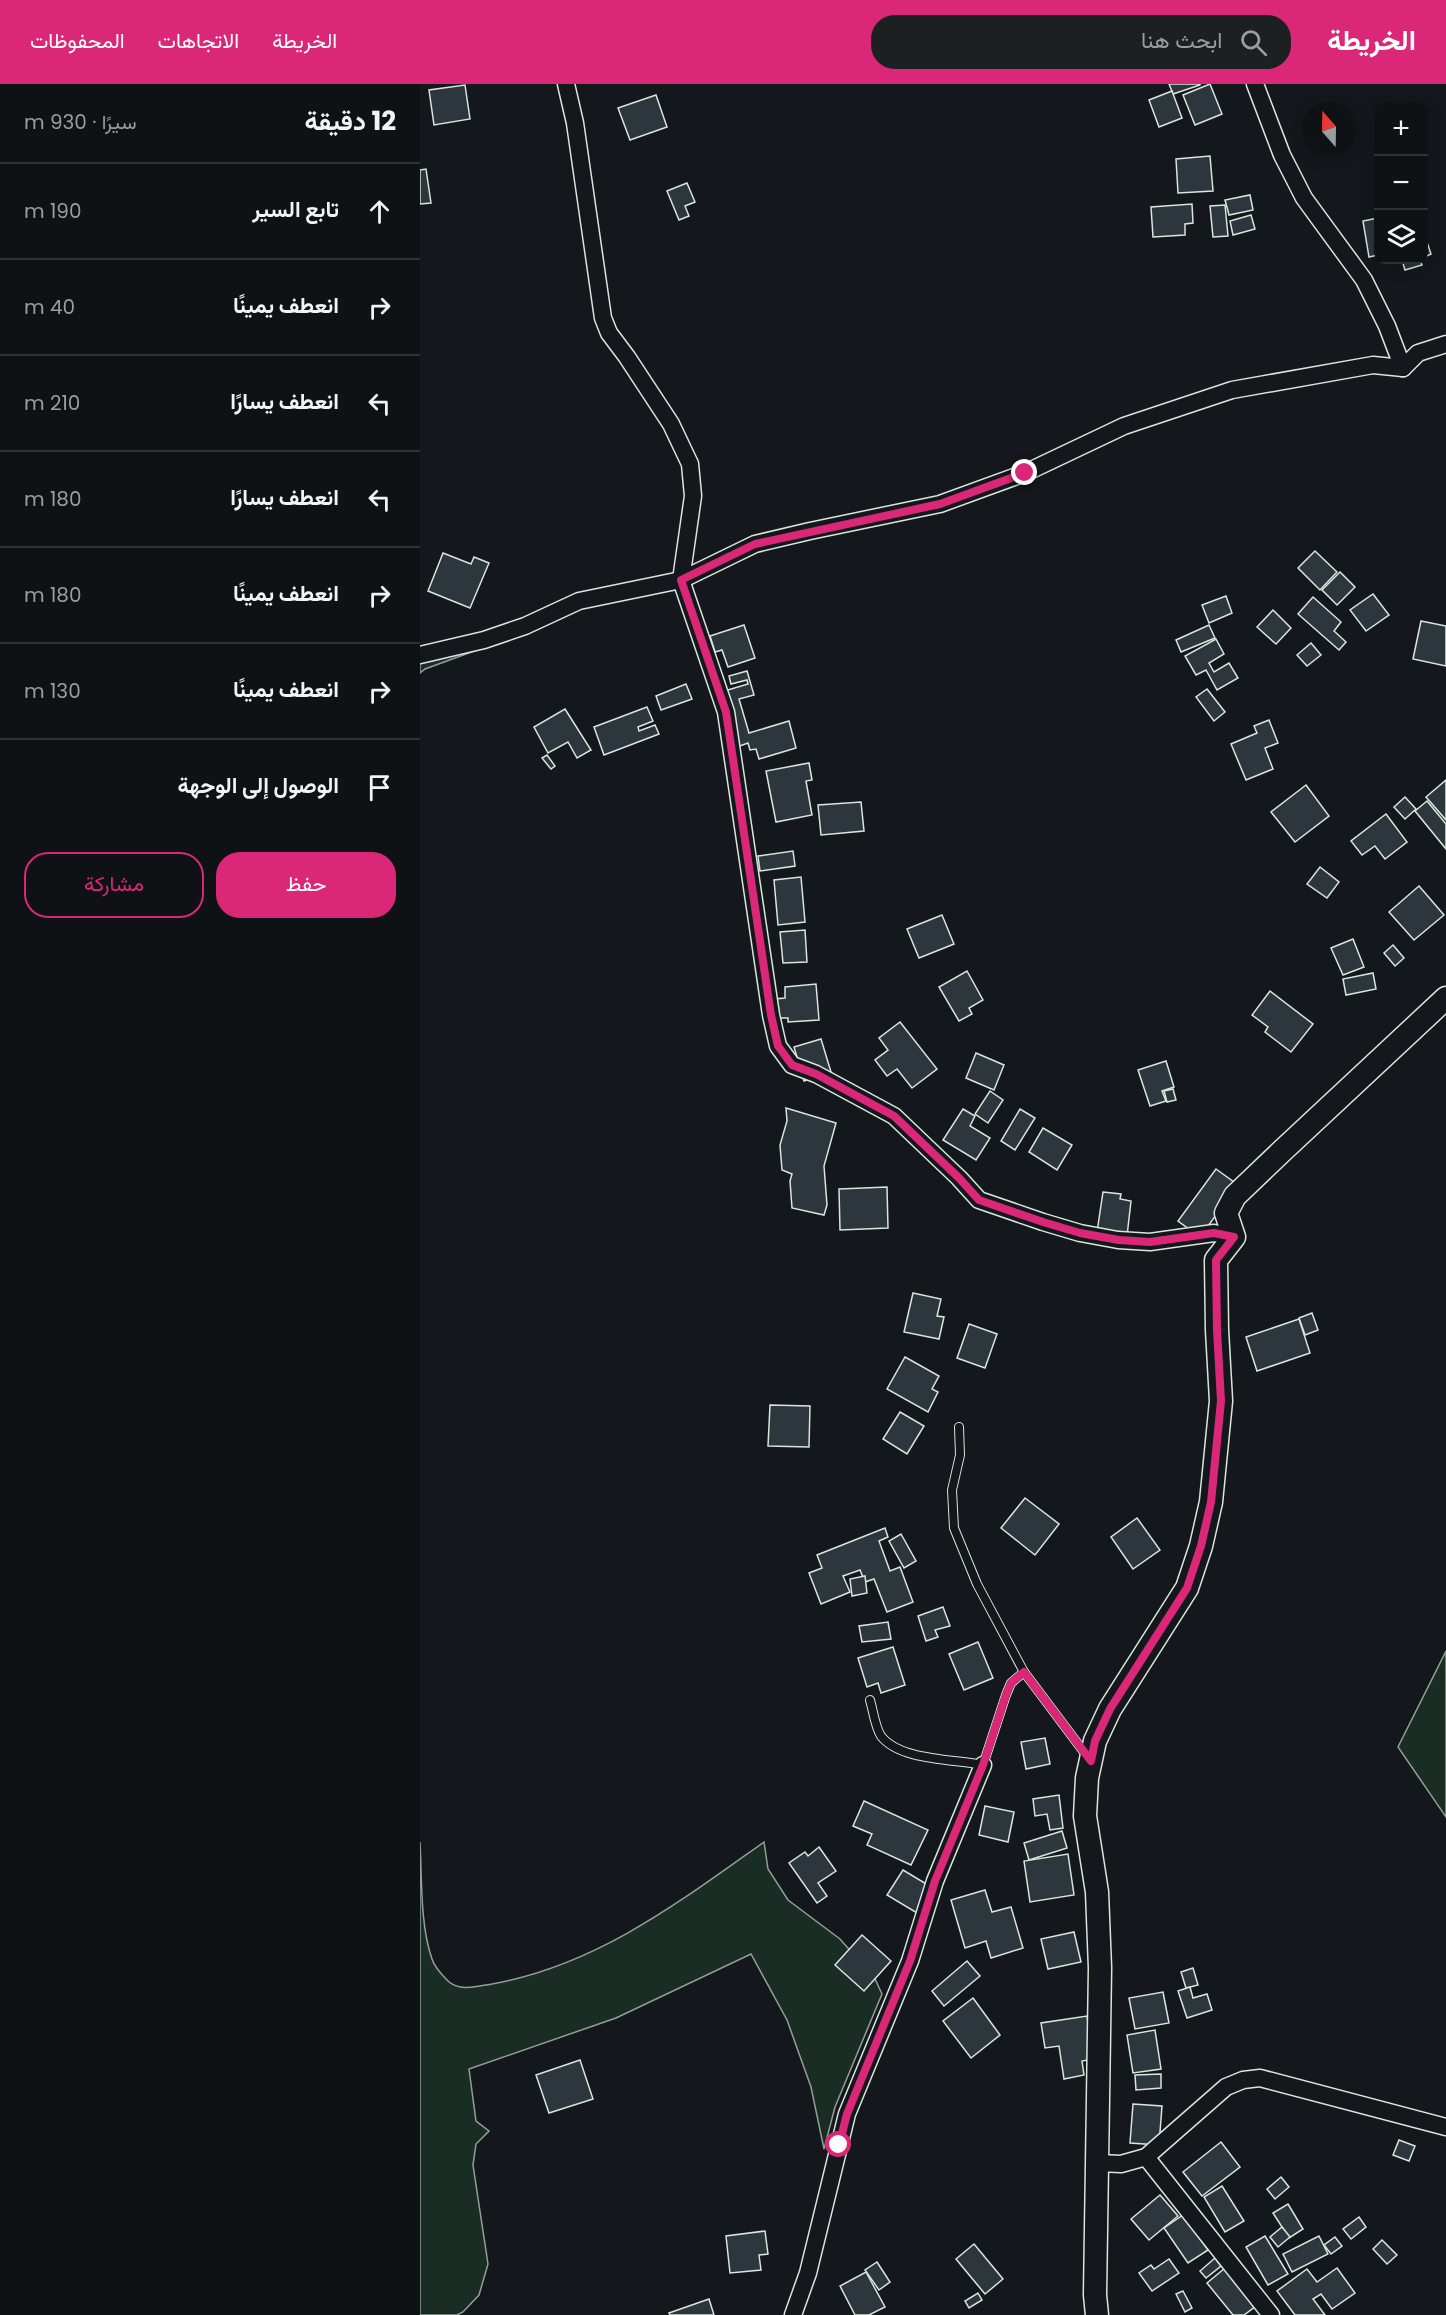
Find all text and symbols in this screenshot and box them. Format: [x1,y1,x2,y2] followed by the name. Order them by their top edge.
[871,15,1291,69] search box
[1327,21,1416,60] text: الخريطة
[1141,25,1222,56] text: ابحث هنا
[30,26,125,55] text: المحفوظات
[158,26,239,55] text: الاتجاهات
[272,26,337,55] text: الخريطة
[1237,26,1270,59] icon: search
[1302,102,1356,156] north arrow
[1374,102,1428,264] map controls
[1374,102,1428,156] button: +
[305,103,396,139] text: 12 دقيقة
[24,108,137,136] text: سيرًا · 930 m
[1374,156,1428,210] button: −
[252,194,339,225] text: تابع السير
[363,195,396,228] icon: ahead
[24,197,82,225] text: 190 m
[1374,210,1428,264] button: layers
[233,290,339,321] text: انعطف يمينًا
[363,291,396,324] icon: right
[24,293,75,321] text: 40 m
[230,386,339,417] text: انعطف يسارًا
[363,387,396,420] icon: left
[24,389,80,417] text: 210 m
[1011,459,1037,485] route end
[230,482,339,513] text: انعطف يسارًا
[363,483,396,516] icon: left
[24,485,82,513] text: 180 m
[233,578,339,609] text: انعطف يمينًا
[363,579,396,612] icon: right
[24,581,82,609] text: 180 m
[233,674,339,705] text: انعطف يمينًا
[363,675,396,708] icon: right
[24,677,81,705] text: 130 m
[178,770,339,801] text: الوصول إلى الوجهة
[363,771,396,804] icon: arrive
[24,852,204,918] button: مشاركة
[216,852,396,918] button: حفظ
[825,2131,851,2157] route start

